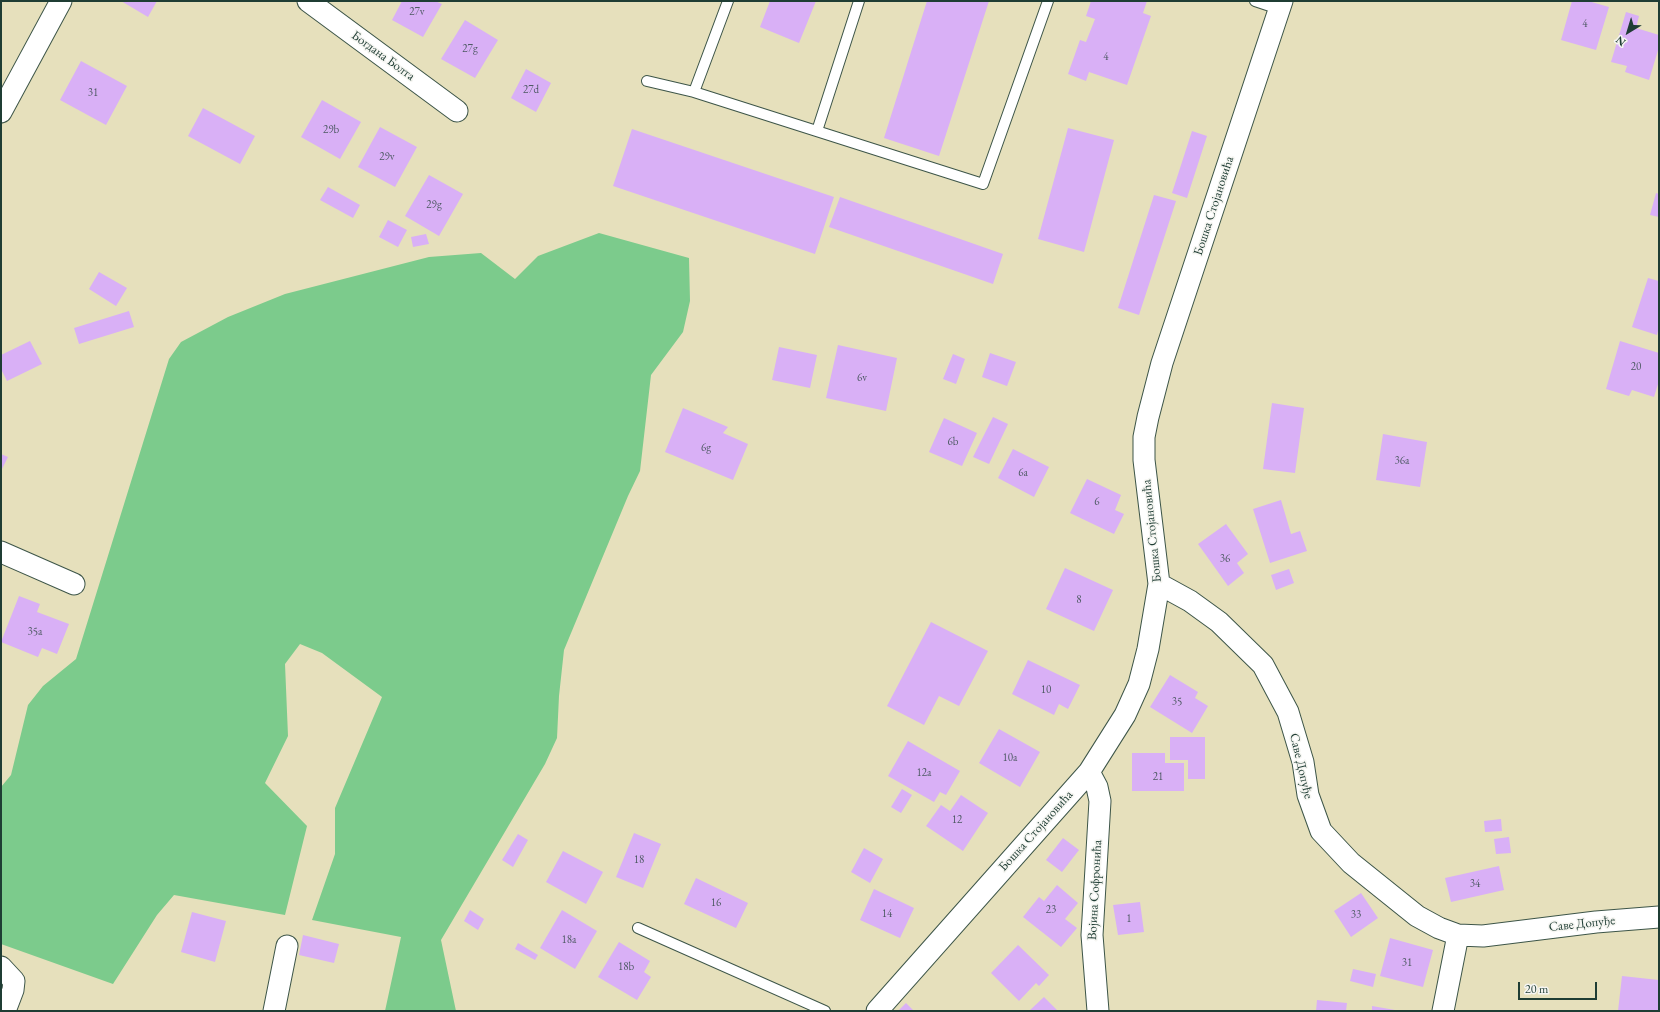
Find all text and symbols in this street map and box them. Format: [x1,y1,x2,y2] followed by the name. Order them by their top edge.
[409,5,425,19] house number: 27v
[1608,12,1648,52] north arrow
[1582,17,1588,31] house number: 4
[348,28,418,84] street label: Богдана Болта
[1613,33,1628,50] text: N
[462,42,478,56] house number: 27g
[1103,50,1109,64] house number: 4
[523,83,539,97] house number: 27d
[88,86,98,100] house number: 31
[323,123,339,137] house number: 29b
[379,150,395,164] house number: 29v
[1191,154,1237,258] street label: Бошка Стојановића
[426,198,442,212] house number: 29g
[1631,360,1641,374] house number: 20
[857,371,867,385] house number: 6v
[948,435,958,449] house number: 6b
[701,441,711,455] house number: 6g
[1395,454,1409,468] house number: 36a
[1018,466,1028,480] house number: 6a
[1139,479,1165,583] street label: Бошка Стојановића
[1094,495,1100,509] house number: 6
[1220,552,1230,566] house number: 36
[1076,593,1082,607] house number: 8
[28,625,42,639] house number: 35a
[1041,683,1051,697] house number: 10
[1172,695,1182,709] house number: 35
[1286,732,1316,800] street label: Саве Допуђе
[1003,751,1017,765] house number: 10a
[917,766,931,780] house number: 12a
[1153,770,1163,784] house number: 21
[996,787,1076,875] street label: Бошка Стојановића
[952,813,962,827] house number: 12
[1085,839,1105,941] street label: Војина Софронића
[634,853,644,867] house number: 18
[1470,877,1480,891] house number: 34
[711,896,721,910] house number: 16
[1046,903,1056,917] house number: 23
[882,907,892,921] house number: 14
[1351,908,1361,922] house number: 33
[1126,912,1132,926] house number: 1
[1548,913,1616,935] street label: Саве Допуђе
[562,933,576,947] house number: 18a
[1402,956,1412,970] house number: 31
[618,960,634,974] house number: 18b
[1520,974,1599,1000] scale bar
[1525,981,1548,997] text: 20 m

